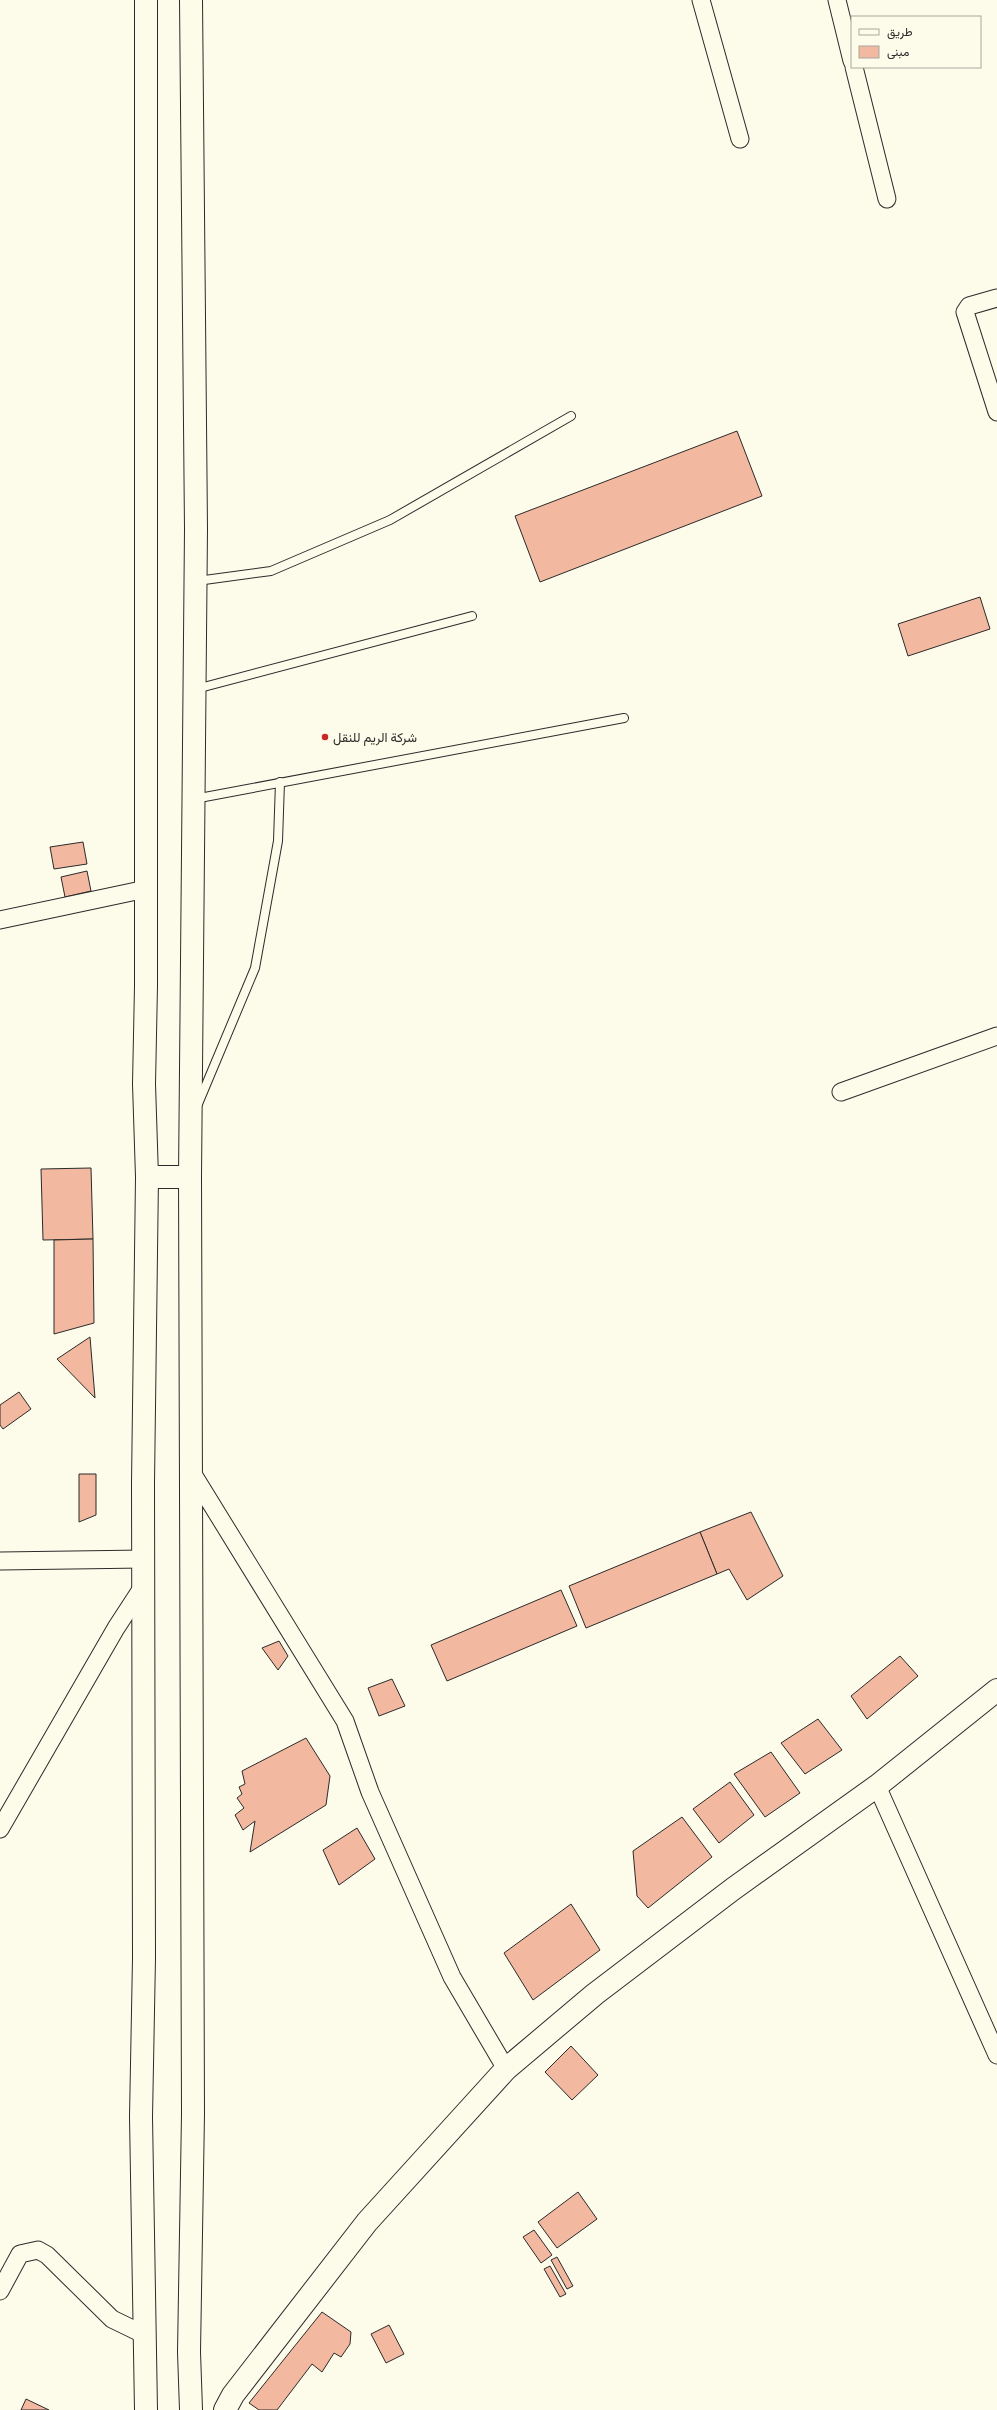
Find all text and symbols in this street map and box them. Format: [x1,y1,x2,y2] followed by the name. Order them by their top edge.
[851,16,981,68] legend
[887,25,913,40] text: طريق
[887,45,909,60] text: مبنى
[333,730,417,746] place label: شركة الريم للنقل
[320,732,330,742] marker: شركة الريم للنقل

